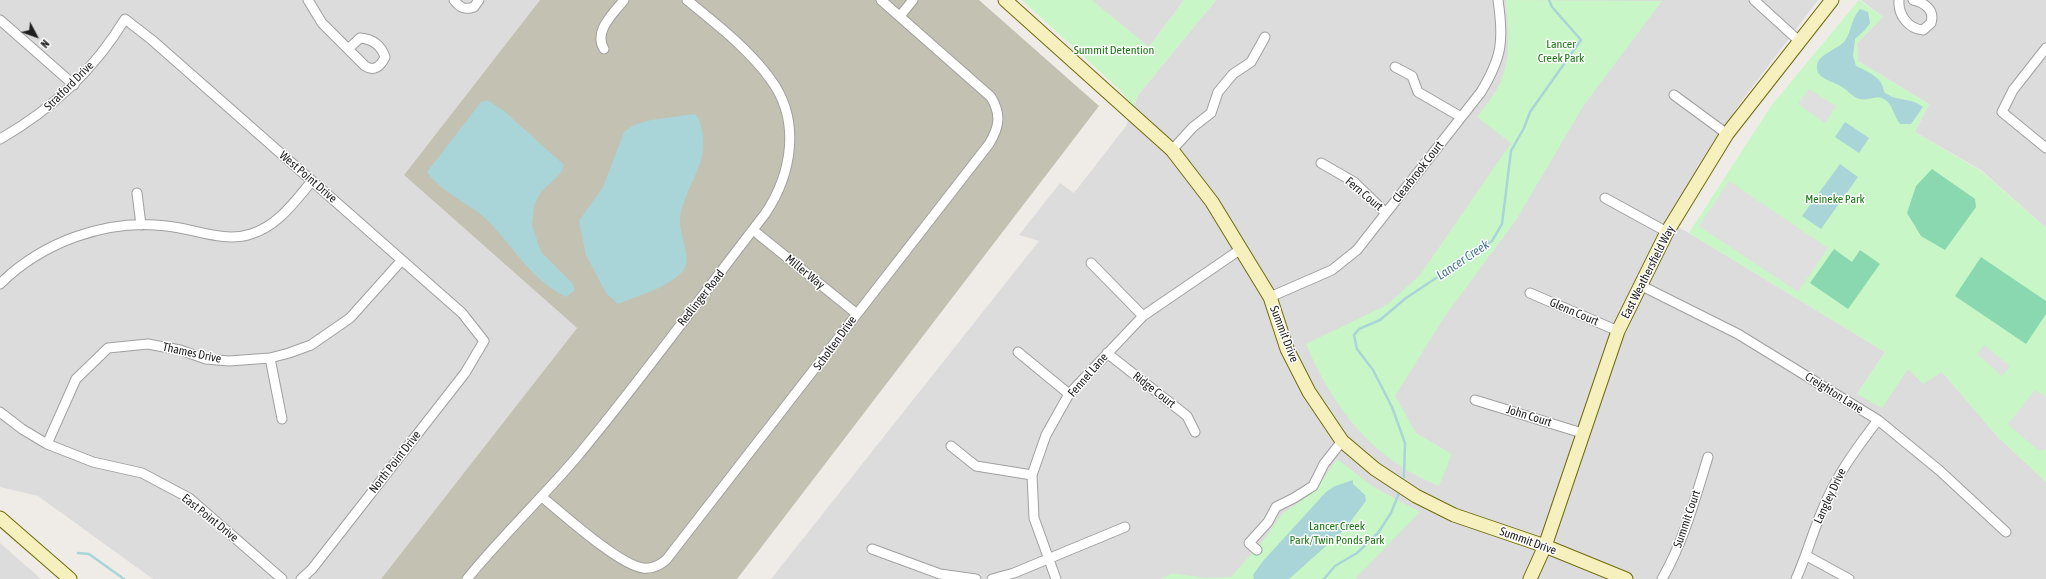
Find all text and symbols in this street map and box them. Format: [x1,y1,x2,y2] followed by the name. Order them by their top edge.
[16,16,56,56] north arrow
[38,37,52,50] text: N
[1538,37,1584,65] park label: Lancer Creek Park
[1074,43,1154,57] park label: Summit Detention
[41,58,97,114] street label: Stratford Drive
[1389,138,1447,206] street label: Clearbrook Court
[276,148,340,206] street label: West Point Drive
[1342,174,1386,214] street label: Fern Court
[1805,192,1865,206] park label: Meineke Park
[1618,223,1678,321] street label: East Weathersfield Way
[1434,237,1492,283] water label: Lancer Creek
[782,252,828,292] street label: Miller Way
[675,267,727,329] street label: Redlinger Road
[1547,295,1601,329] street label: Glenn Court
[1267,304,1301,364] street label: Summit Drive
[810,313,860,373] street label: Scholten Drive
[161,340,223,366] street label: Thames Drive
[1065,350,1111,400] street label: Fennel Lane
[1130,369,1178,411] street label: Ridge Court
[1802,369,1866,417] street label: Creighton Lane
[1505,402,1553,430] street label: John Court
[366,428,424,496] street label: North Point Drive
[1811,466,1849,526] street label: Langley Drive
[1670,488,1704,550] street label: Summit Court
[179,491,241,545] street label: East Point Drive
[1289,519,1385,547] park label: Lancer Creek Park/Twin Ponds Park
[1498,524,1558,558] street label: Summit Drive

